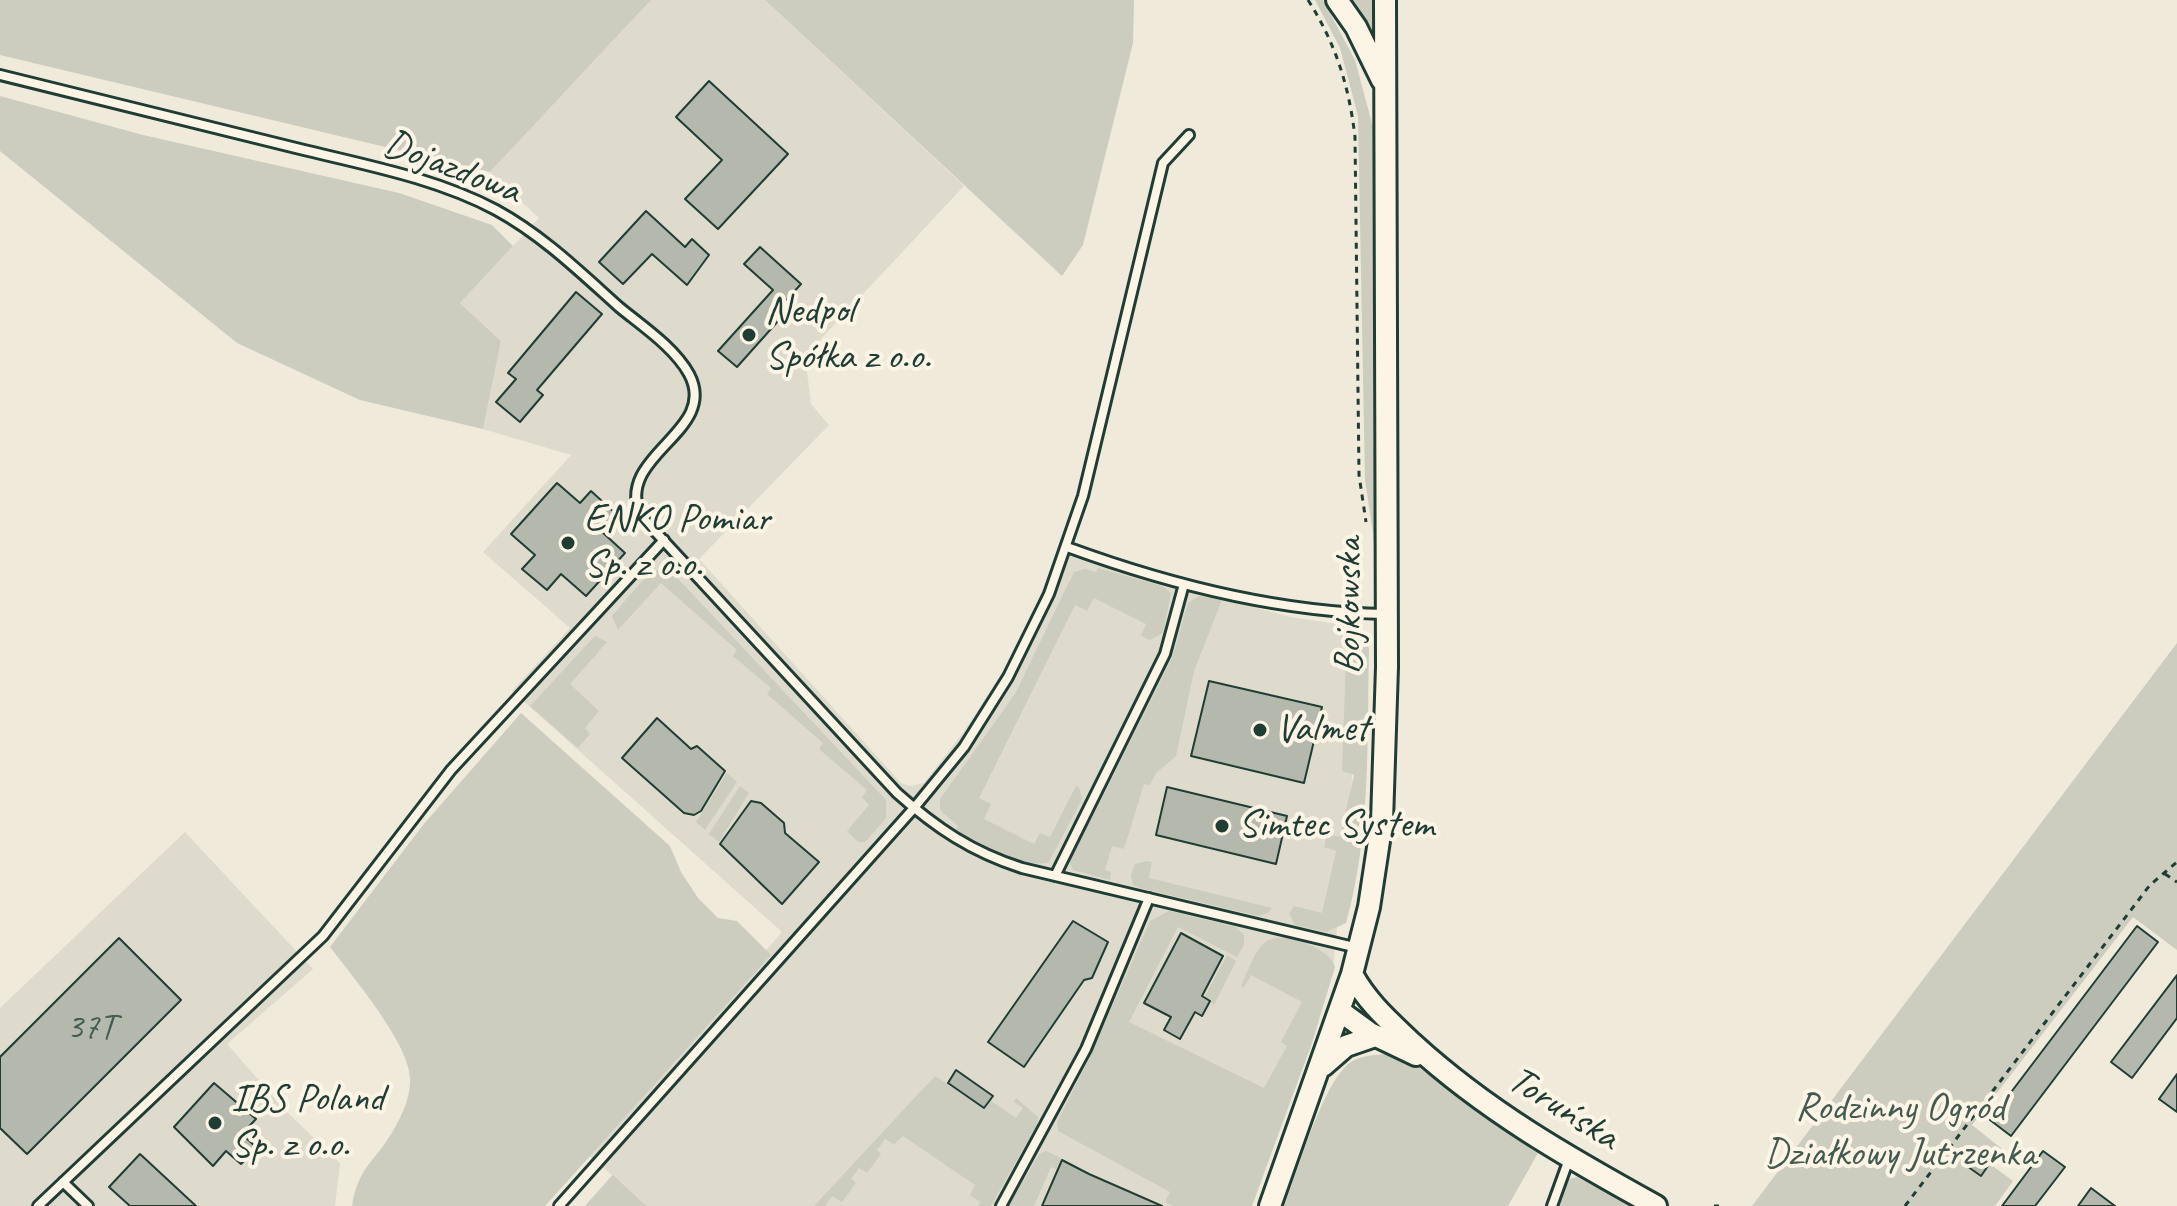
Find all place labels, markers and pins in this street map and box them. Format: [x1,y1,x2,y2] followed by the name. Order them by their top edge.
[765,288,931,382] place label: Nedpol Spółka z o.o.
[740,326,758,344] marker: Nedpol Spółka z o.o.
[584,496,770,590] place label: ENKO Pomiar Sp. z o.o.
[559,534,577,552] marker: ENKO Pomiar Sp. z o.o.
[1276,706,1369,754] place label: Valmet
[1251,721,1269,739] marker: Valmet
[1238,802,1434,850] place label: Simtec System
[1213,817,1231,835] marker: Simtec System
[231,1076,384,1170] place label: IBS Poland Sp. z o.o.
[206,1114,224,1132] marker: IBS Poland Sp. z o.o.

